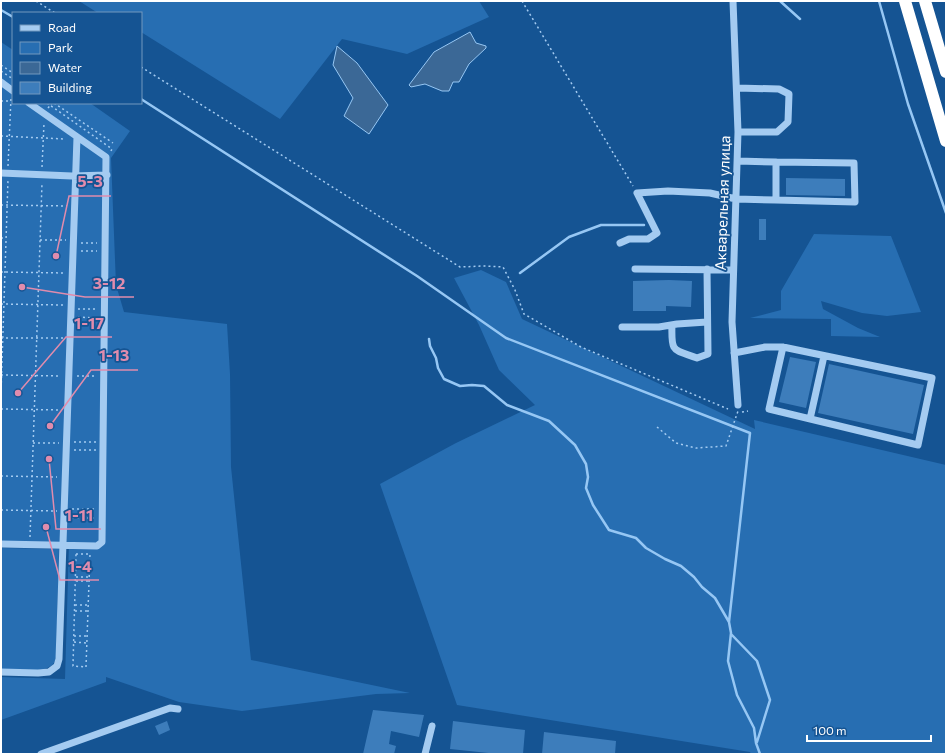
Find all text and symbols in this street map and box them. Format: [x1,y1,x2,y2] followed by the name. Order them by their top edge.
[12,12,142,104] legend
[48,20,76,34] text: Road
[48,40,74,54] text: Park
[48,60,82,74] text: Water
[48,80,92,94] text: Building
[711,135,733,271] street label: Акварельная улица
[69,168,111,196] callout: 5-3
[77,171,103,190] text: 5-3
[85,269,134,297] callout: 3-12
[93,273,125,292] text: 3-12
[66,309,112,337] callout: 1-17
[74,313,104,332] text: 1-17
[91,342,138,370] callout: 1-13
[99,345,129,364] text: 1-13
[56,501,101,529] callout: 1-11
[65,505,93,524] text: 1-11
[60,552,99,580] callout: 1-4
[68,556,92,575] text: 1-4
[807,717,931,743] scale bar
[813,723,847,737] text: 100 m

